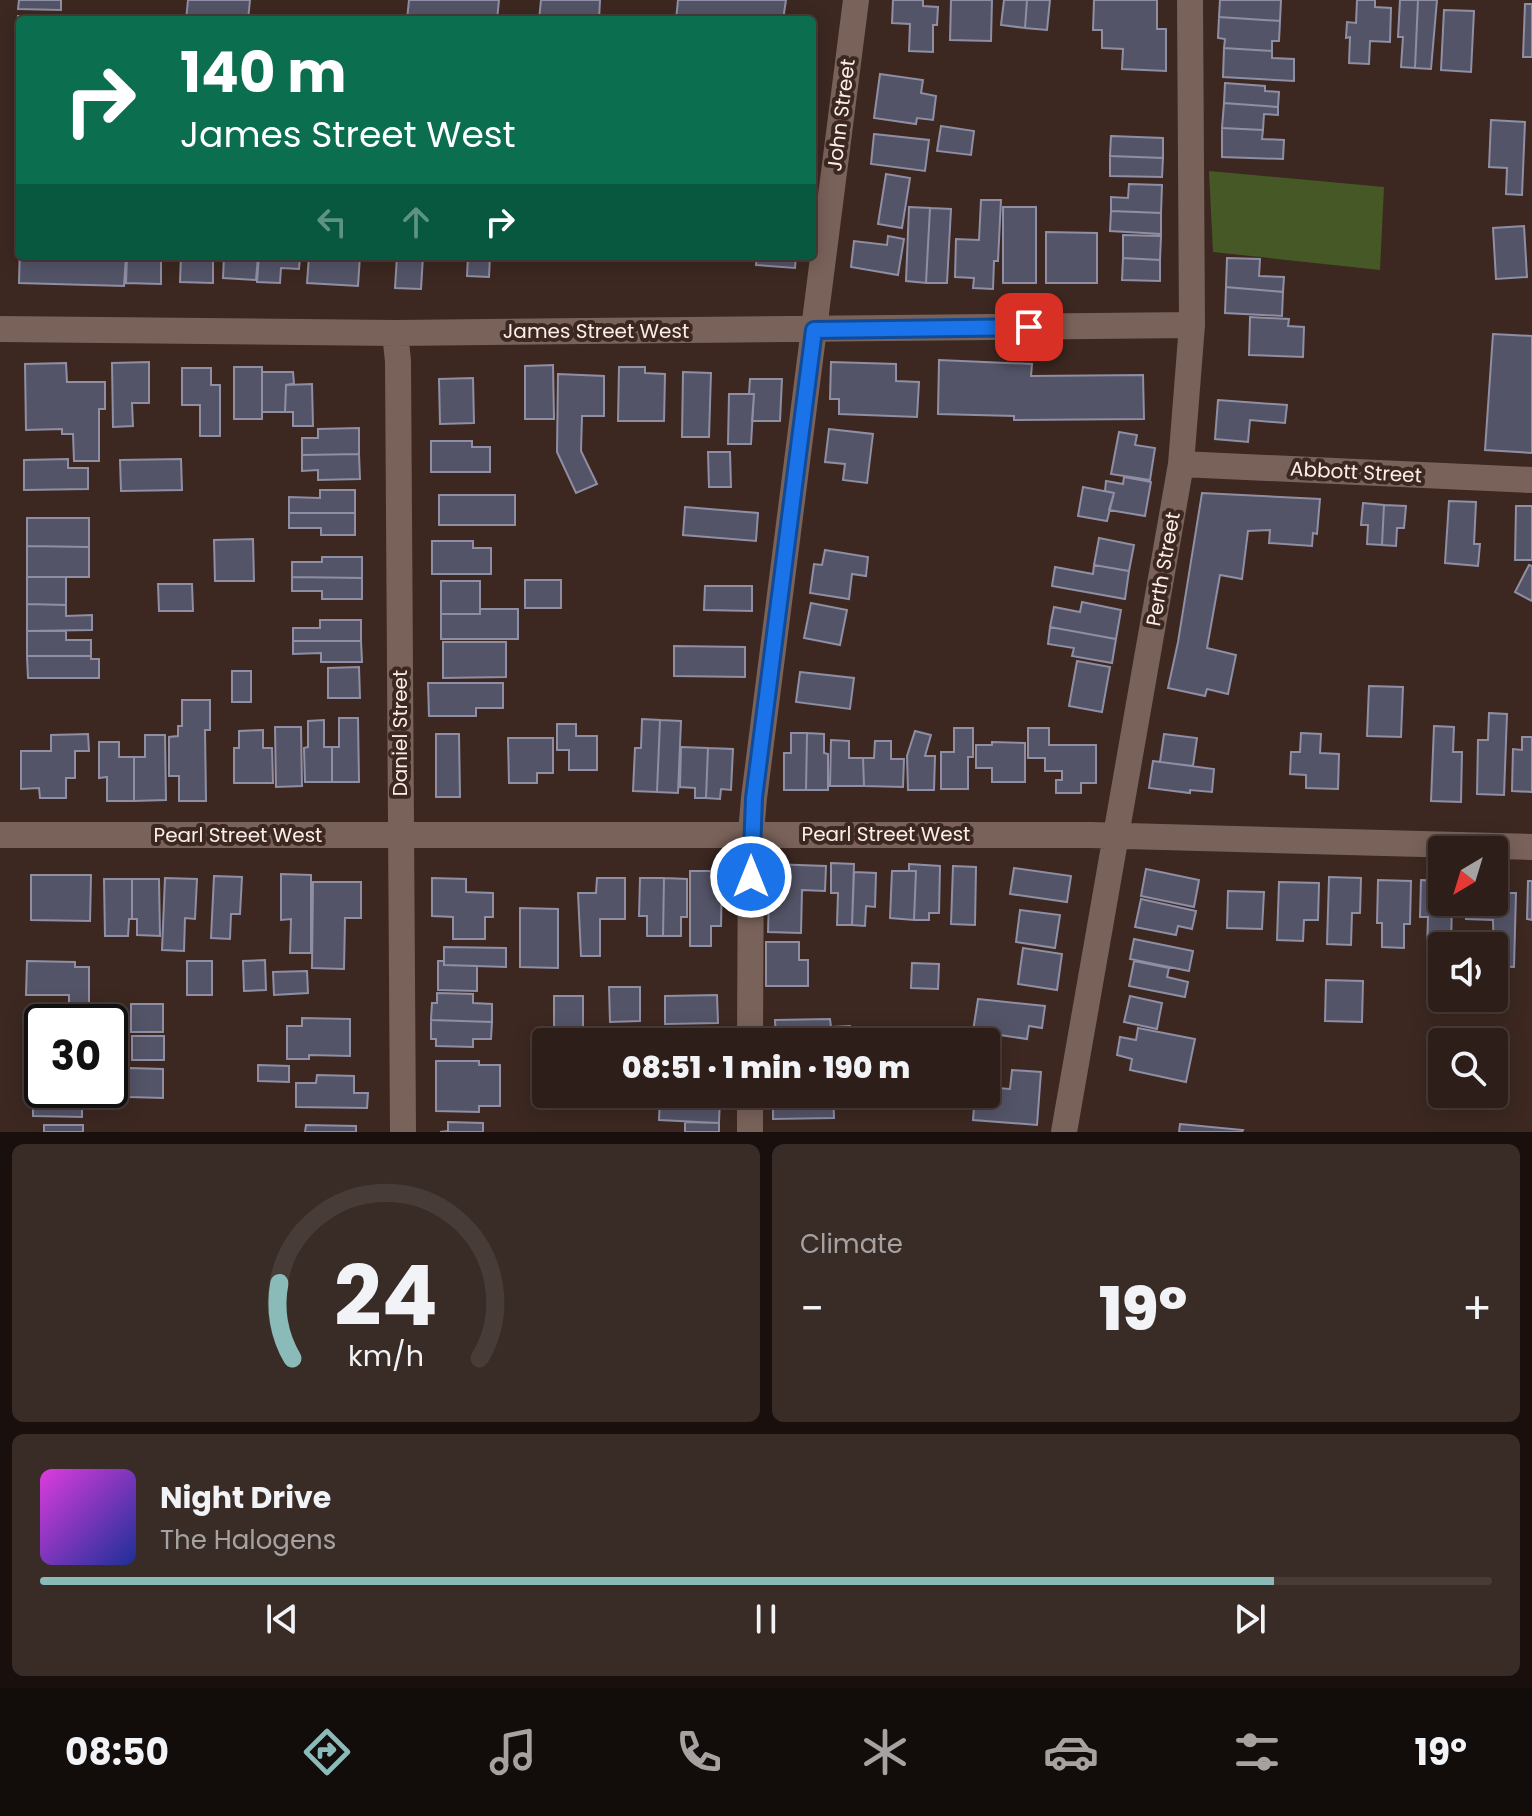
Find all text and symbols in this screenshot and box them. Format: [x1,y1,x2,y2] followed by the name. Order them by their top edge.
[180,33,347,112] text: 140 m
[48,48,152,152] icon: right
[820,57,862,173] street label: John Street
[180,109,516,160] text: James Street West
[310,200,354,244] icon: left
[394,200,438,244] icon: ahead
[478,200,522,244] icon: right
[995,293,1063,361] pin
[1007,305,1051,349] icon: arrive
[503,317,689,345] street label: James Street West
[1289,455,1423,489] street label: Abbott Street
[1139,510,1187,628] street label: Perth Street
[386,670,414,796] street label: Daniel Street
[802,820,970,848] street label: Pearl Street West
[154,821,322,849] street label: Pearl Street West
[709,835,793,919] position arrow
[1428,836,1508,916] north arrow
[1428,836,1508,1108] map controls
[1428,932,1508,1012] button: sound
[24,1004,128,1108] speed limit sign: 30
[1428,1028,1508,1108] button: search
[622,1046,910,1089] text: 08:51 · 1 min · 190 m
[800,1226,903,1262] text: Climate
[334,1238,438,1354] text: 24
[1099,1267,1187,1351] text: 19°
[800,1278,824,1339] text: −
[1462,1278,1492,1339] text: +
[348,1336,424,1376] text: km/h
[160,1476,331,1519] text: Night Drive
[160,1522,336,1558] text: The Halogens
[260,1597,304,1641] icon: previous
[744,1597,788,1641] icon: pause
[1228,1597,1272,1641] icon: next
[299,1724,355,1780] icon: directions
[485,1724,541,1780] icon: music
[671,1724,727,1780] icon: phone
[857,1724,913,1780] icon: climate
[1043,1724,1099,1780] icon: car
[1229,1724,1285,1780] icon: filters
[65,1727,169,1778] text: 08:50
[1415,1727,1467,1778] text: 19°

